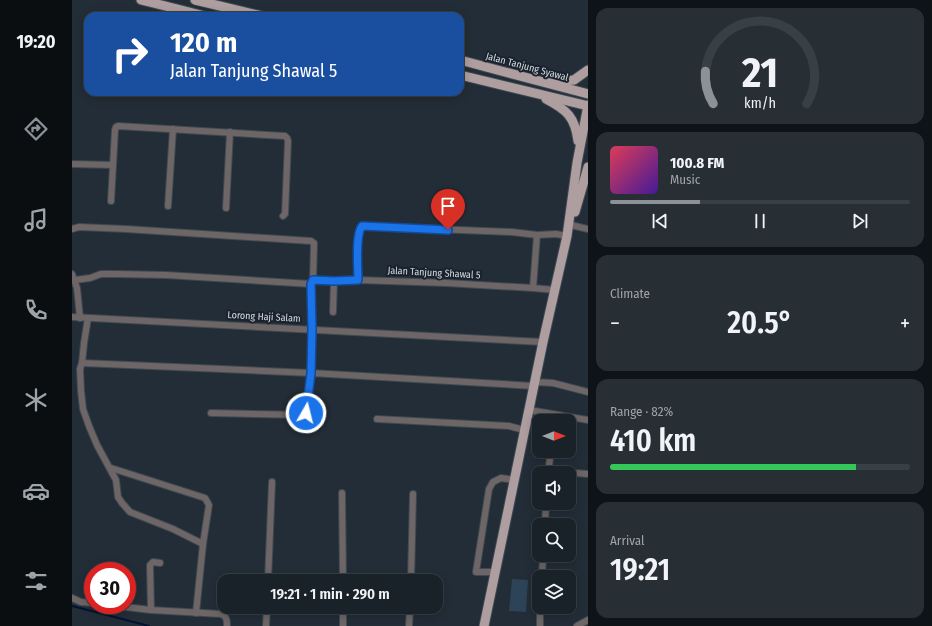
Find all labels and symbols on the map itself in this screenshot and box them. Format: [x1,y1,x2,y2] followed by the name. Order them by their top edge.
[484,50,570,84] street label: Jalan Tanjung Syawal
[431,189,465,230] pin
[387,265,481,281] street label: Jalan Tanjung Shawal 5
[227,309,301,325] street label: Lorong Haji Salam
[285,392,327,434] position arrow
[532,414,576,458] north arrow
[84,562,136,614] speed limit sign: 30

